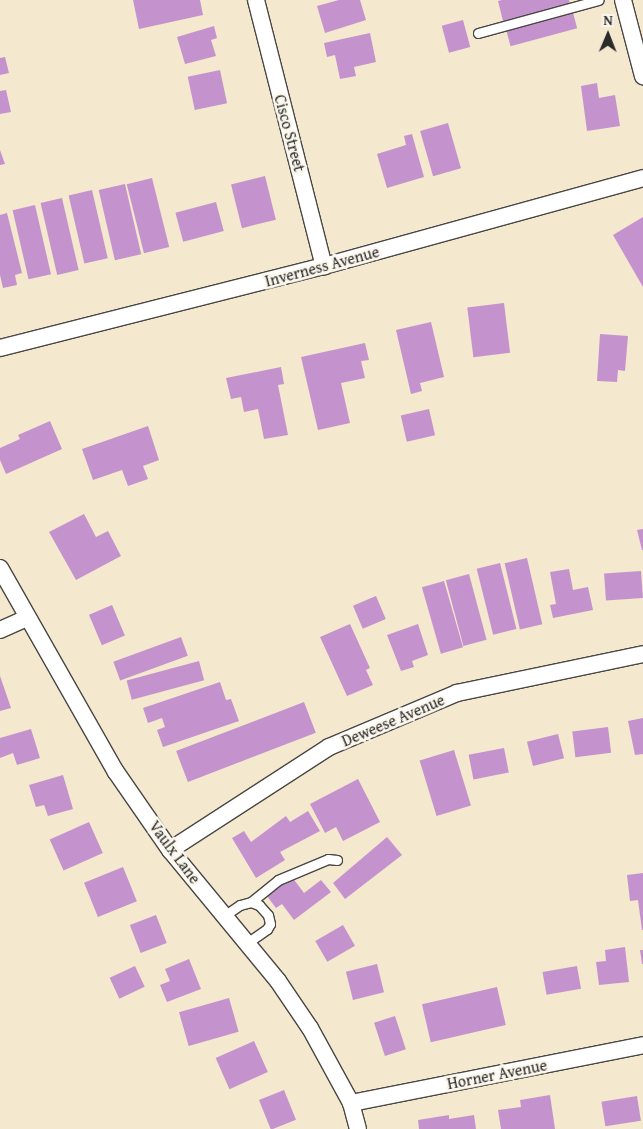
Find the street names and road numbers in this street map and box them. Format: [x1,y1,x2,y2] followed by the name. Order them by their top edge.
[271,92,309,174] street label: Cisco Street
[263,242,381,290] street label: Inverness Avenue
[339,690,447,750] street label: Deweese Avenue
[145,817,205,887] street label: Vaulx Lane
[446,1055,548,1093] street label: Horner Avenue

